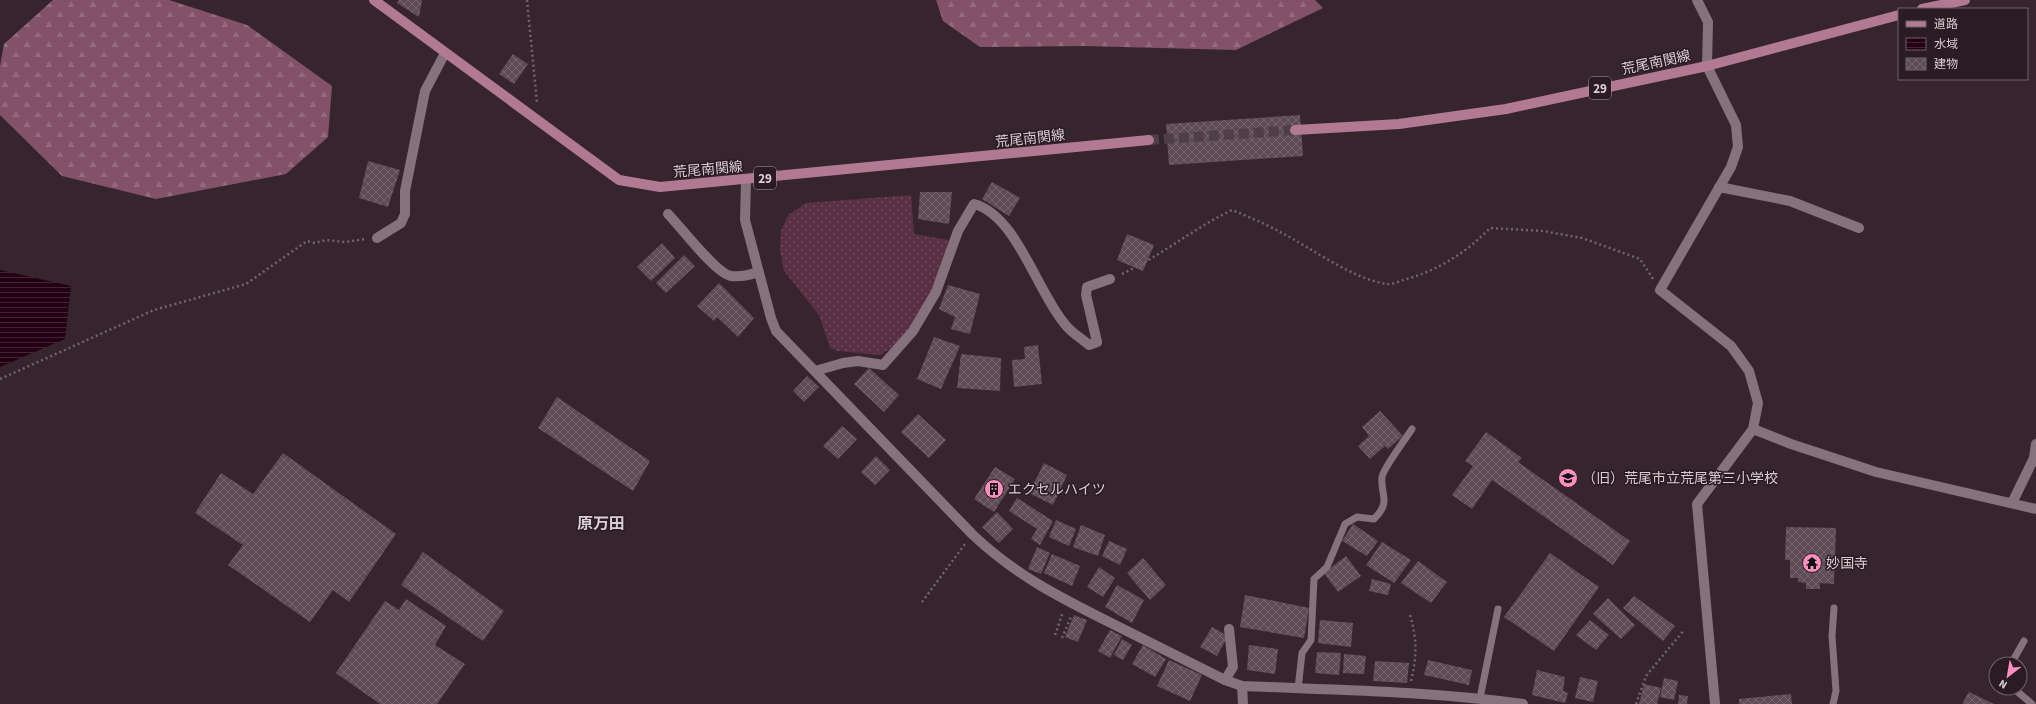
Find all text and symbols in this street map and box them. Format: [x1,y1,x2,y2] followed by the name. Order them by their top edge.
[1898,8,2028,80] legend
[1934,16,1958,33] text: 道路
[1934,36,1958,53] text: 水域
[1620,46,1693,80] street label: 荒尾南関線
[1934,56,1958,73] text: 建物
[1589,77,1611,99] road number: 29
[994,125,1066,153] street label: 荒尾南関線
[672,157,744,183] street label: 荒尾南関線
[754,167,776,189] road number: 29
[1557,467,1579,489] school or university icon: （旧）荒尾市立荒尾第三小学校
[1582,469,1778,489] place label: （旧）荒尾市立荒尾第三小学校
[983,478,1005,500] building icon: エクセルハイツ
[1008,480,1106,500] place label: エクセルハイツ
[577,513,625,535] district label: 原万田
[1801,552,1823,574] temple icon: 妙国寺
[1826,554,1868,574] place label: 妙国寺
[1988,656,2028,696] north arrow
[1996,676,2010,692] text: N

